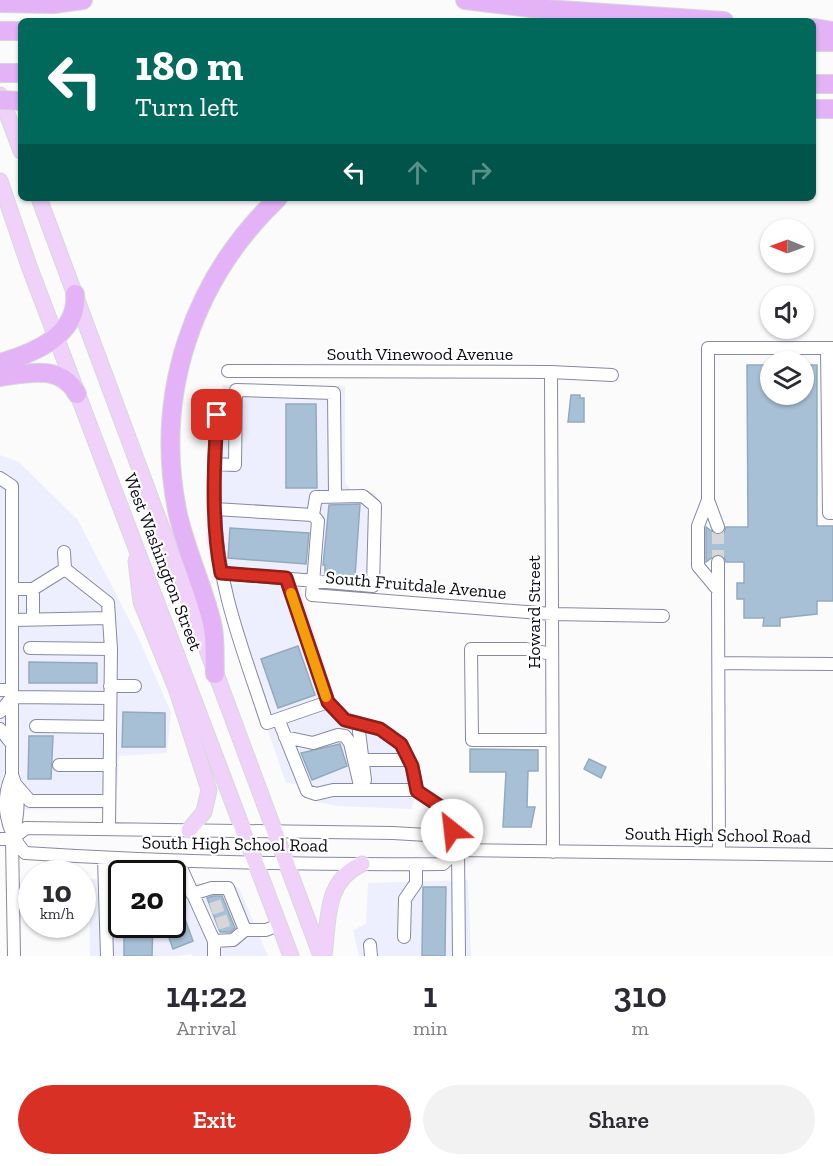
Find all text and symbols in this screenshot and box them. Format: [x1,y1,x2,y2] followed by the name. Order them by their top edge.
[135,40,243,91] text: 180 m
[36,42,114,120] icon: left
[135,91,238,123] text: Turn left
[338,156,371,189] icon: left
[401,156,434,189] icon: ahead
[464,156,497,189] icon: right
[760,219,814,273] north arrow
[760,219,814,405] map controls
[760,285,814,339] button: sound
[327,343,513,365] street label: South Vinewood Avenue
[760,351,814,405] button: layers
[191,389,242,440] pin
[200,398,233,431] icon: arrive
[119,470,207,654] street label: West Washington Street
[523,555,545,669] street label: Howard Street
[325,566,507,604] street label: South Fruitdale Avenue
[420,798,484,862] position arrow
[625,822,811,848] street label: South High School Road
[142,831,328,857] street label: South High School Road
[108,860,186,938] speed limit sign: 20
[42,874,72,910] text: 10
[40,905,74,923] text: km/h
[166,973,247,1016] text: 14:22
[423,973,437,1016] text: 1
[613,973,667,1016] text: 310
[176,1016,237,1040] text: Arrival
[413,1016,447,1040] text: min
[632,1016,649,1040] text: m
[18,1085,411,1154] button: Exit
[423,1085,815,1154] button: Share

